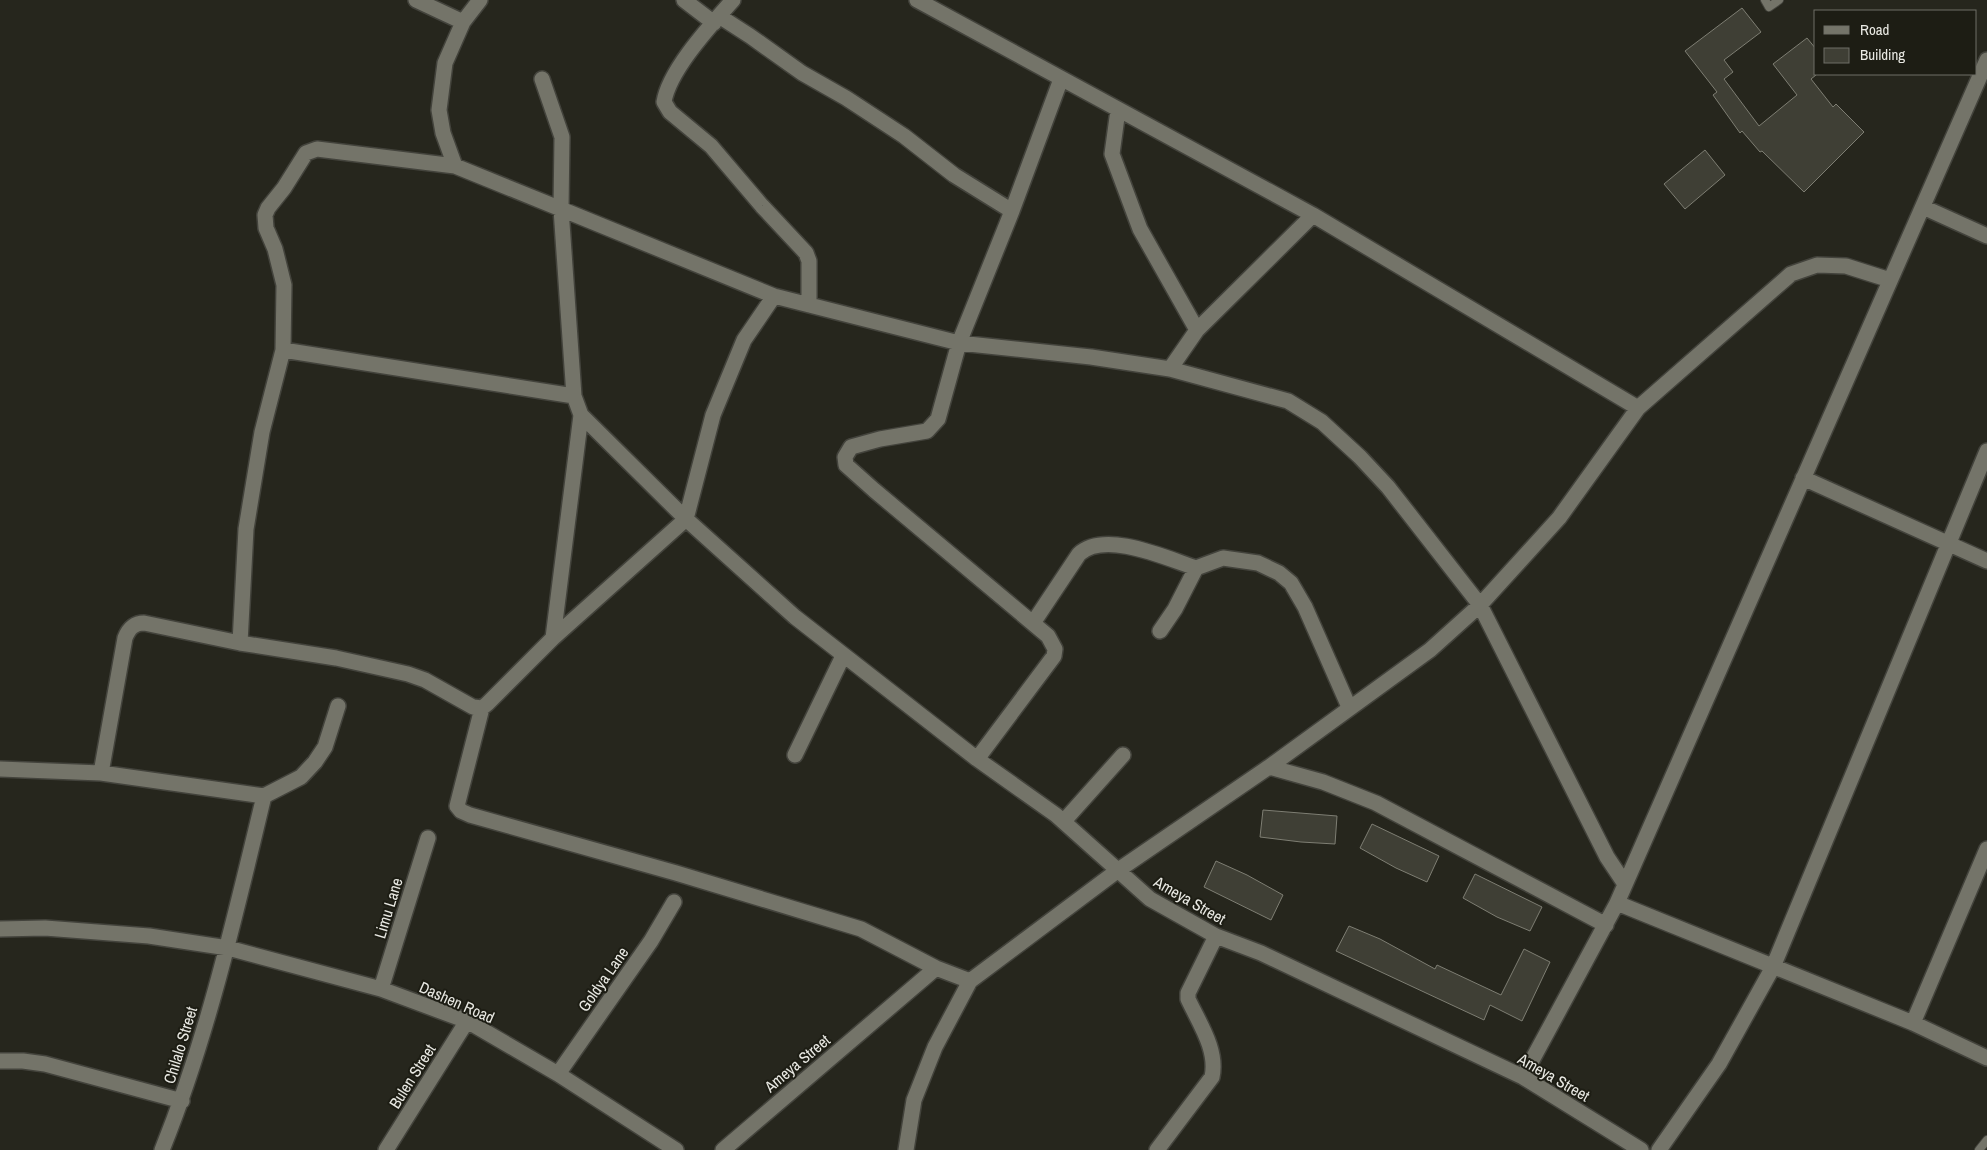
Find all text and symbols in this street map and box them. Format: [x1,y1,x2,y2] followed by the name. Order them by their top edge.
[1814,10,1977,75] legend
[1860,19,1889,40] text: Road
[1860,44,1905,65] text: Building
[1149,870,1230,930] street label: Ameya Street
[368,875,408,941] street label: Limu Lane
[573,942,633,1016] street label: Goldya Lane
[416,976,498,1028] street label: Dashen Road
[158,1003,202,1086] street label: Chilalo Street
[759,1029,835,1098] street label: Ameya Street
[384,1039,441,1112] street label: Bulen Street
[1513,1047,1594,1107] street label: Ameya Street

